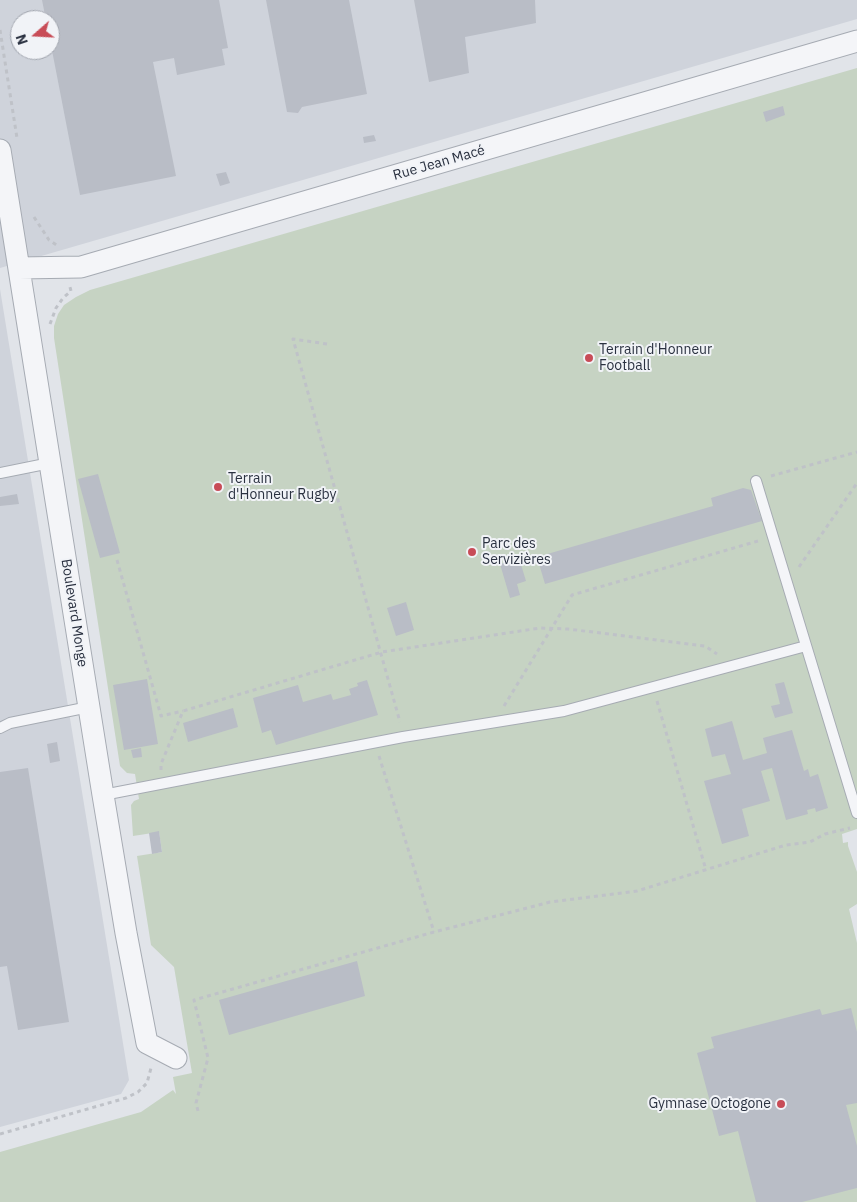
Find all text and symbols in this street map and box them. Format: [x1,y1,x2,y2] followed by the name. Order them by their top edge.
[10,10,60,60] north arrow
[12,32,32,47] text: N
[391,142,487,184] street label: Rue Jean Macé
[599,342,712,374] place label: Terrain d'Honneur Football
[583,352,595,364] marker: Terrain d'Honneur Football
[228,471,337,504] place label: Terrain d'Honneur Rugby
[212,481,224,493] marker: Terrain d'Honneur Rugby
[482,536,551,568] place label: Parc des Servizières
[466,546,478,558] marker: Parc des Servizières
[57,558,91,668] street label: Boulevard Monge
[648,1096,771,1112] place label: Gymnase Octogone
[775,1098,787,1110] marker: Gymnase Octogone

